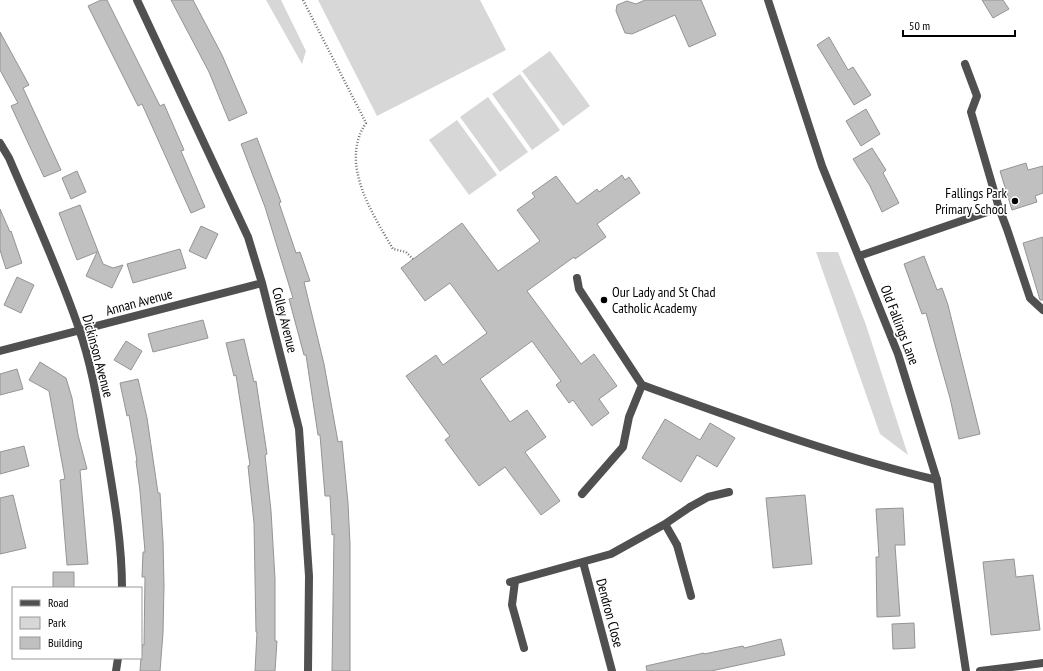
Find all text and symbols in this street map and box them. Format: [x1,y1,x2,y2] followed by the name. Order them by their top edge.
[903,12,1015,38] scale bar
[909,18,930,33] text: 50 m
[935,184,1008,218] place label: Fallings Park Primary School
[1010,196,1020,206] marker: Fallings Park Primary School
[612,283,716,317] place label: Our Lady and St Chad Catholic Academy
[877,283,924,368] street label: Old Fallings Lane
[104,284,175,320] street label: Annan Avenue
[268,285,302,355] street label: Colley Avenue
[599,295,609,305] marker: Our Lady and St Chad Catholic Academy
[78,313,118,400] street label: Dickinson Avenue
[592,577,628,650] street label: Dendron Close
[12,587,142,659] legend
[48,595,68,610] text: Road
[48,615,66,630] text: Park
[48,635,83,650] text: Building

